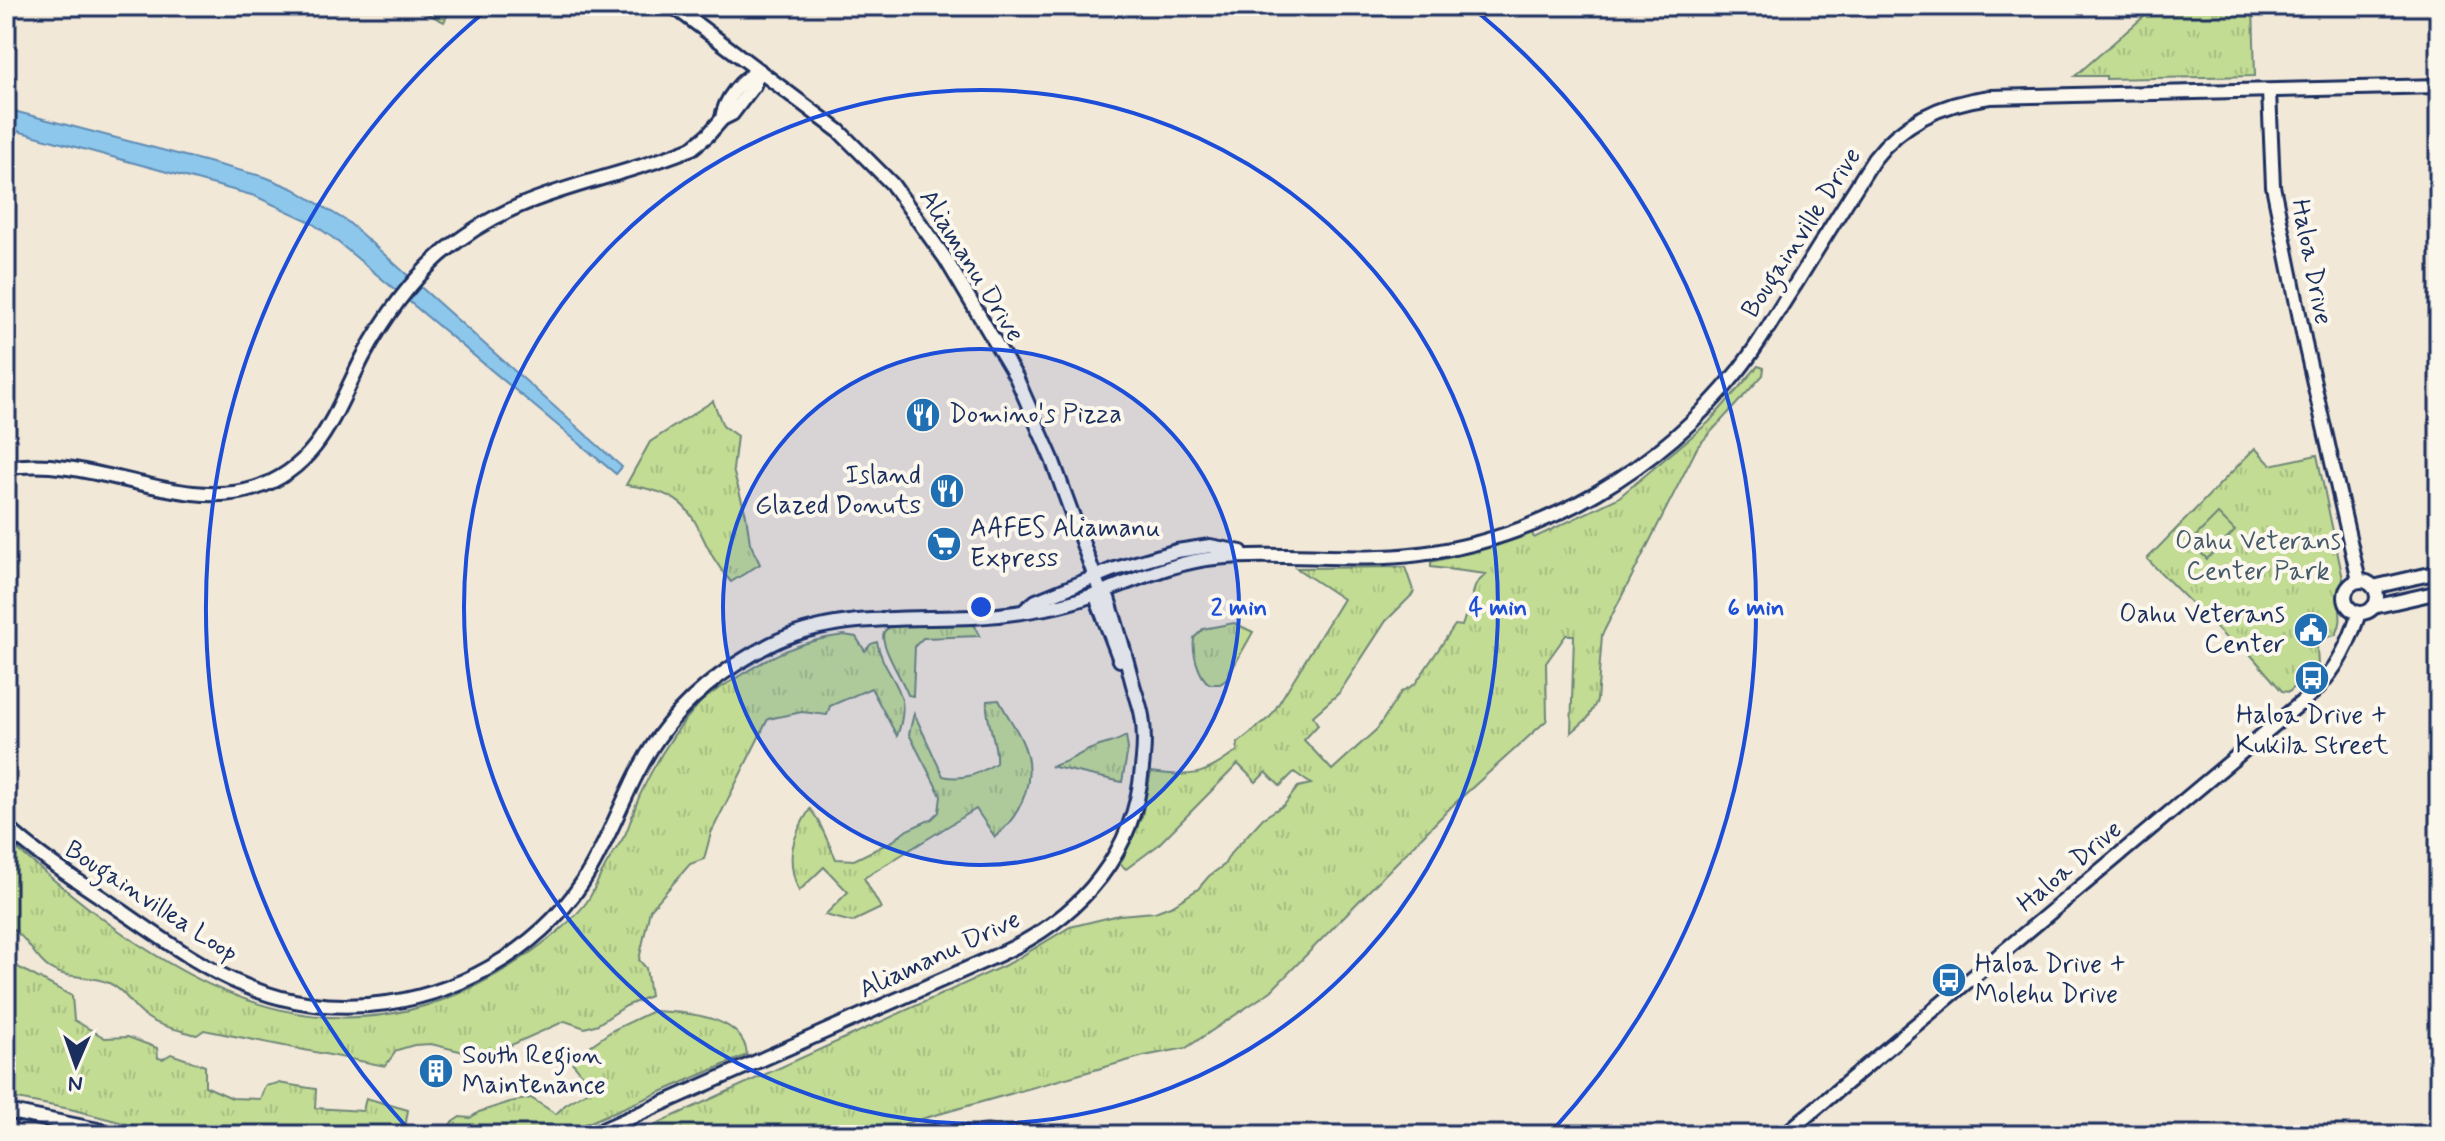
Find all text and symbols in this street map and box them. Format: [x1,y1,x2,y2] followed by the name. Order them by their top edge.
[1734,141,1872,326] street label: Bougainville Drive
[910,183,1032,349] street label: Aliamanu Drive
[2282,196,2340,328] street label: Haloa Drive
[904,396,942,434] restaurant icon: Domino's Pizza
[949,398,1122,432] place label: Domino's Pizza
[755,459,921,523] place label: Island Glazed Donuts
[928,472,966,510] restaurant icon: Island Glazed Donuts
[970,512,1160,576] place label: AAFES Aliamanu Express
[925,525,963,563] supermarket icon: AAFES Aliamanu Express
[2175,525,2341,589] park label: Oahu Veterans Center Park
[967,593,995,621] centre of rings
[1211,593,1267,624] text: 2 min
[1469,593,1527,624] text: 4 min
[1728,593,1784,624] text: 6 min
[2119,598,2285,662] place label: Oahu Veterans Center
[2292,611,2330,649] public building icon: Oahu Veterans Center
[2293,659,2331,697] bus stop icon: Haloa Drive + Kukila Street
[2235,699,2389,763] place label: Haloa Drive + Kukila Street
[2010,813,2130,921] street label: Haloa Drive
[56,833,244,973] street label: Bougainvillea Loop
[854,903,1026,1007] street label: Aliamanu Drive
[1975,948,2127,1012] place label: Haloa Drive + Molehu Drive
[1930,961,1968,999] bus stop icon: Haloa Drive + Molehu Drive
[36,1025,116,1105] north arrow
[462,1039,606,1103] place label: South Region Maintenance
[417,1052,455,1090] building icon: South Region Maintenance
[68,1069,83,1097] text: N

